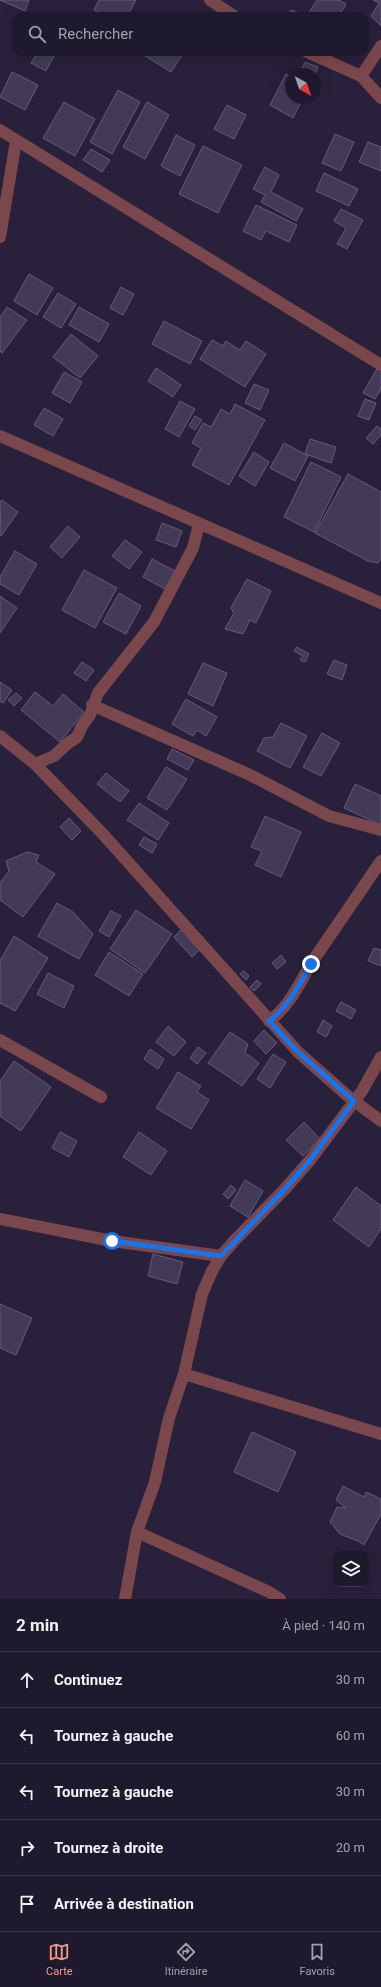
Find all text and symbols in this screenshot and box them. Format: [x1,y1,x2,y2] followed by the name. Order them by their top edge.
[12,12,369,56] search box
[26,23,48,45] icon: search
[58,25,133,43] text: Rechercher
[285,68,321,104] north arrow
[302,955,320,973] route end
[103,1232,121,1250] route start
[333,1551,369,1587] map controls
[333,1551,369,1587] button: layers
[16,1615,59,1635] text: 2 min
[282,1618,365,1633] text: À pied · 140 m
[16,1669,38,1691] icon: ahead
[54,1671,122,1689] text: Continuez
[336,1672,365,1687] text: 30 m
[16,1725,38,1747] icon: left
[54,1727,173,1745] text: Tournez à gauche
[336,1728,365,1743] text: 60 m
[16,1781,38,1803] icon: left
[54,1783,173,1801] text: Tournez à gauche
[336,1784,365,1799] text: 30 m
[16,1837,38,1859] icon: right
[54,1839,163,1857] text: Tournez à droite
[336,1840,365,1855] text: 20 m
[16,1893,38,1915] icon: arrive
[54,1895,194,1913] text: Arrivée à destination
[46,1941,73,1978] tab: Carte
[165,1941,207,1978] tab: Itinéraire
[300,1941,335,1978] tab: Favoris

